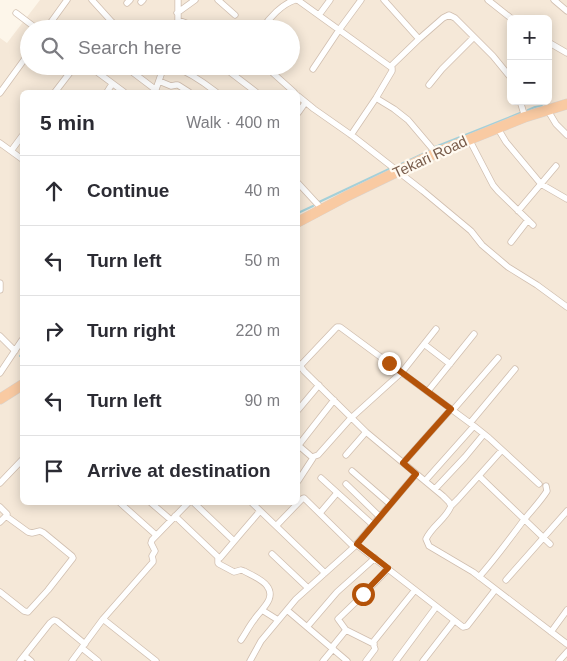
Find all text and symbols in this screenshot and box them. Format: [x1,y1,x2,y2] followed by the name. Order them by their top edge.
[507,15,552,105] map controls
[507,15,552,60] button: +
[20,20,300,75] search box
[38,34,66,62] icon: search
[78,37,182,58] text: Search here
[507,60,552,105] button: −
[40,111,95,134] text: 5 min
[186,114,280,131] text: Walk · 400 m
[390,132,470,181] street label: Tekari Road
[40,177,68,205] icon: ahead
[87,180,169,201] text: Continue
[244,182,280,199] text: 40 m
[40,247,68,275] icon: left
[87,250,162,271] text: Turn left
[244,252,280,269] text: 50 m
[40,317,68,345] icon: right
[87,320,175,341] text: Turn right
[236,322,280,339] text: 220 m
[378,352,401,375] route end
[40,387,68,415] icon: left
[87,390,162,411] text: Turn left
[244,392,280,409] text: 90 m
[40,457,68,485] icon: arrive
[87,460,271,481] text: Arrive at destination
[352,583,375,606] route start

